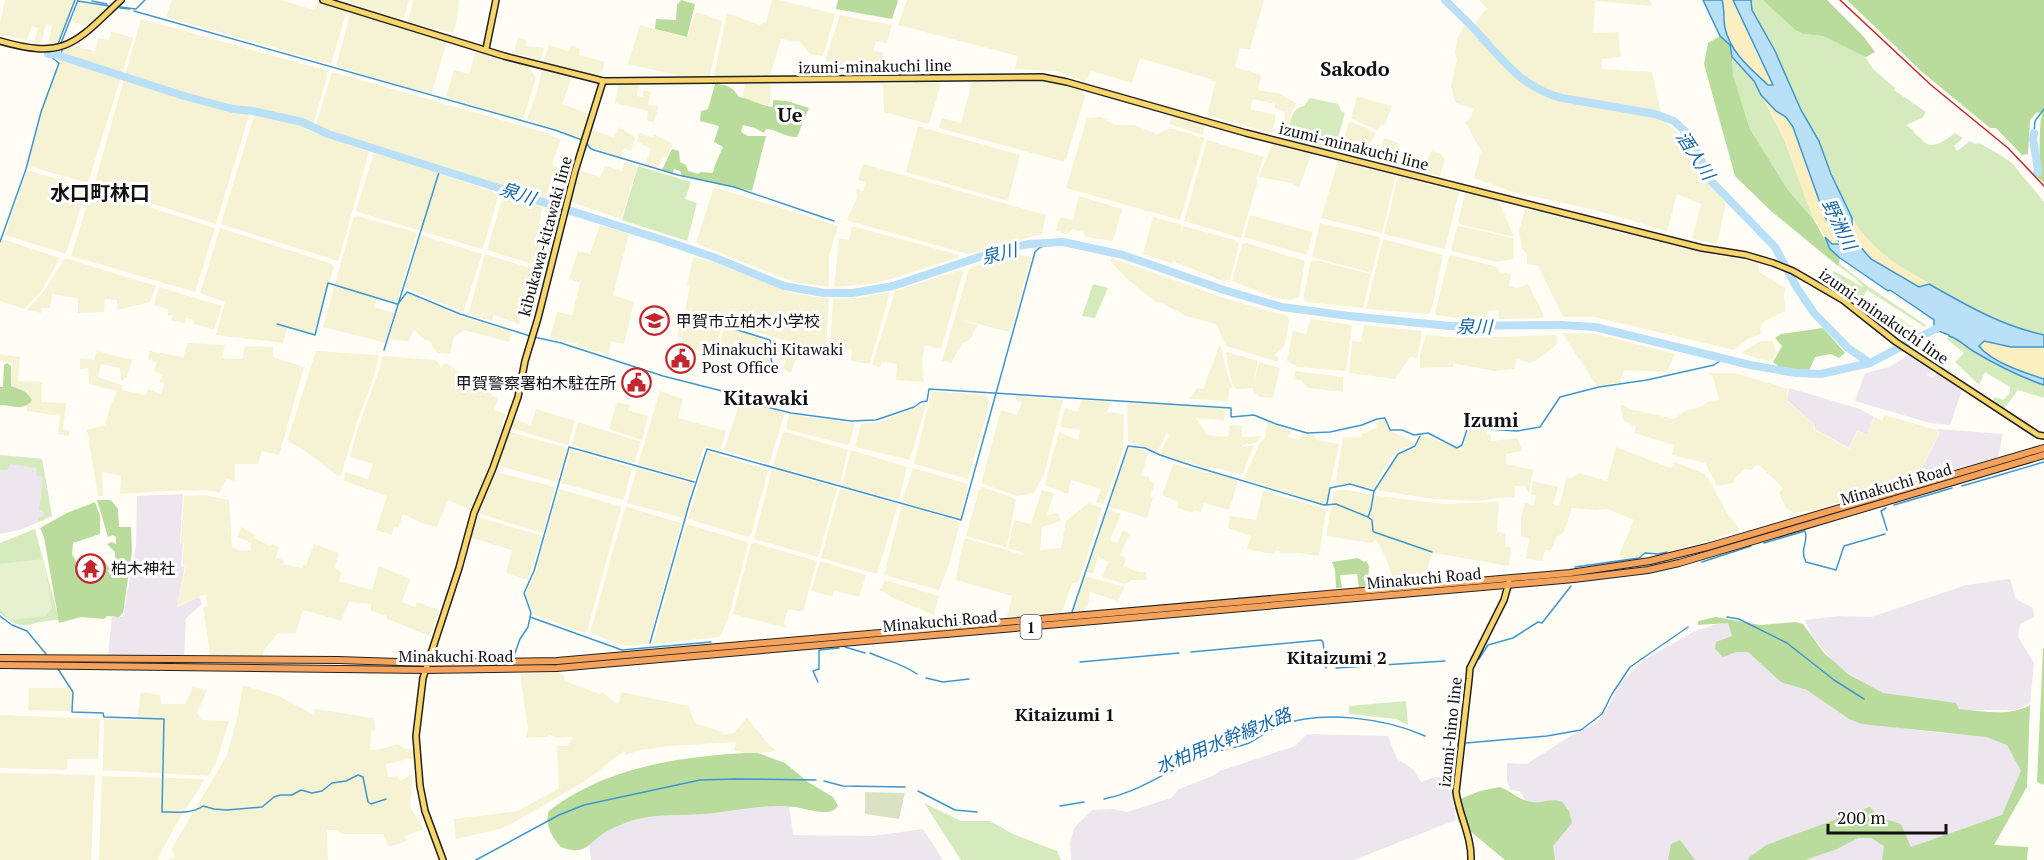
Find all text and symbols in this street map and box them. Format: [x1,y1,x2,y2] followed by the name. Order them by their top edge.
[798,54,952,78] street label: izumi-minakuchi line
[1320,55,1390,82] district label: Sakodo
[777,101,803,128] district label: Ue
[1277,117,1431,175] street label: izumi-minakuchi line
[1671,126,1722,186] water label: 酒人川
[513,154,577,318] street label: kibukawa-kitawaki line
[497,176,541,211] water label: 泉川
[50,179,150,206] district label: 水口町林口
[1817,194,1863,255] water label: 野洲川
[979,237,1021,269] water label: 泉川
[1815,263,1953,369] street label: izumi-minakuchi line
[639,305,671,337] school or university icon: 甲賀市立柏木小学校
[676,310,820,332] place label: 甲賀市立柏木小学校
[1456,314,1494,338] water label: 泉川
[702,338,843,378] place label: Minakuchi Kitawaki Post Office
[665,342,697,374] public building icon: Minakuchi Kitawaki Post Office
[621,367,653,399] public building icon: 甲賀警察署柏木駐在所
[456,372,616,394] place label: 甲賀警察署柏木駐在所
[723,384,809,411] district label: Kitawaki
[1463,406,1519,433] district label: Izumi
[1838,458,1954,510] street label: Minakuchi Road
[74,552,106,584] temple icon: 柏木神社
[111,557,175,579] place label: 柏木神社
[1366,562,1482,594] street label: Minakuchi Road
[882,605,998,637] street label: Minakuchi Road
[1020,615,1042,639] road number: 1
[399,645,514,667] street label: Minakuchi Road
[1287,645,1387,669] district label: Kitaizumi 2
[1433,676,1467,788] street label: izumi-hino line
[1152,701,1296,778] water label: 水柏用水幹線水路
[1015,702,1115,726] district label: Kitaizumi 1
[1828,797,1946,835] scale bar
[1837,805,1886,829] text: 200 m

